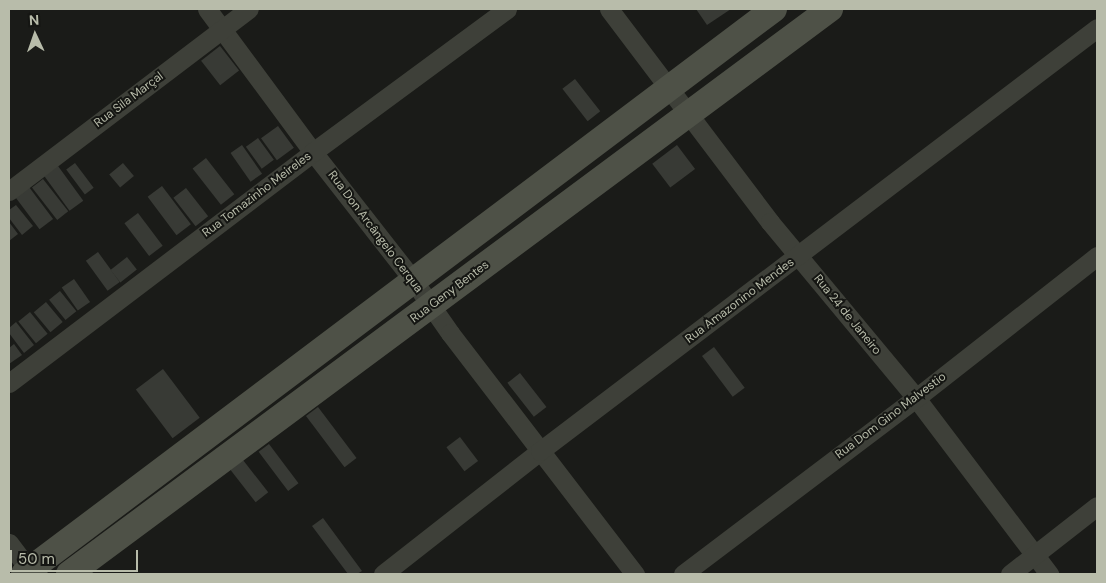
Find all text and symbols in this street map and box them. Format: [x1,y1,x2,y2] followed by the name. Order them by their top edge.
[10,10,60,60] north arrow
[29,11,40,29] text: N
[92,69,166,131] street label: Rua Sila Marçal
[200,149,314,241] street label: Rua Tomazinho Meireles
[325,168,425,296] street label: Rua Don Arcângelo Cerqua
[683,255,797,347] street label: Rua Amazonino Mendes
[408,258,492,326] street label: Rua Geny Bentes
[810,272,884,358] street label: Rua 24 de Janeiro
[833,370,949,462] street label: Rua Dom Gino Malvestio
[12,540,140,572] scale bar
[18,549,55,569] text: 50 m

